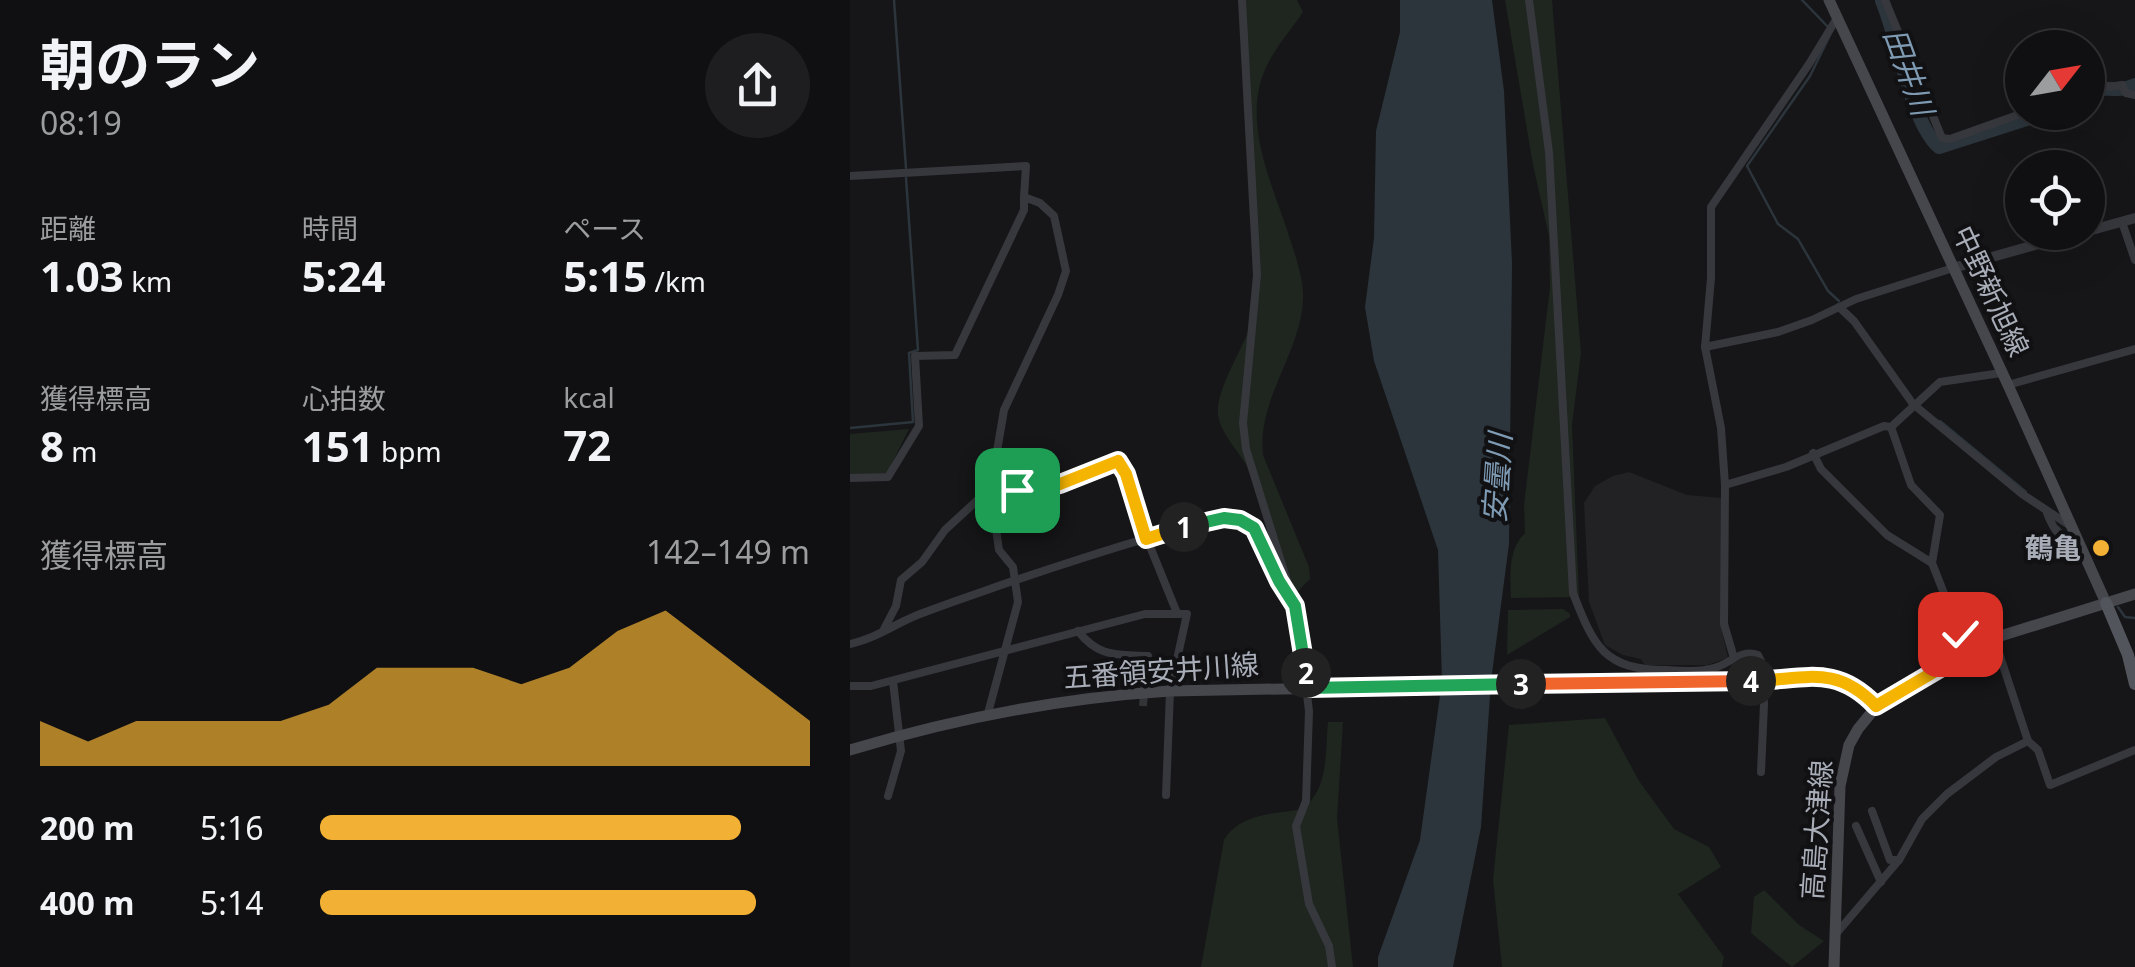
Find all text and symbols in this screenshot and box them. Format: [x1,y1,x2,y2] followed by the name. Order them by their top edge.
[1875,22,1945,124] water label: 田井川
[40,26,260,101] text: 朝のラン
[2005,30,2105,130] north arrow
[2005,30,2105,250] map controls
[705,33,810,138] button: share
[40,101,122,144] text: 08:19
[2005,150,2105,250] button: locate
[40,209,96,247] text: 距離
[302,209,358,247] text: 時間
[563,209,646,247] text: ペース
[1945,219,2039,362] street label: 中野新旭線
[40,247,124,304] text: 1.03
[302,247,386,304] text: 5:24
[563,247,647,304] text: 5:15
[124,262,172,300] text: km
[647,262,706,300] text: /km
[563,378,615,416] text: kcal
[40,379,152,417] text: 獲得標高
[302,379,386,417] text: 心拍数
[563,416,611,473] text: 72
[40,417,64,474] text: 8
[302,417,374,474] text: 151
[1473,429,1520,524] water label: 安曇川
[64,432,98,470] text: m
[374,432,442,470] text: bpm
[975,448,1060,533] pin
[990,463,1045,518] icon: arrive
[1159,502,1209,552] pin: 1
[1176,508,1192,546] text: 1
[2025,528,2081,566] place label: 鶴亀
[646,530,810,573] text: 142–149 m
[40,533,168,576] text: 獲得標高
[2090,537,2112,559] marker: 鶴亀
[1918,592,2003,677] pin
[1933,607,1988,662] icon: check
[1062,644,1260,696] street label: 五番領安井川線
[1281,648,1331,698] pin: 2
[1298,654,1314,692] text: 2
[1726,656,1776,706] pin: 4
[1496,659,1546,709] pin: 3
[1743,662,1759,700] text: 4
[1513,665,1529,703] text: 3
[1792,759,1840,901] street label: 高島大津線
[40,806,134,849] text: 200 m
[200,806,264,849] text: 5:16
[40,881,134,924] text: 400 m
[200,881,264,924] text: 5:14

